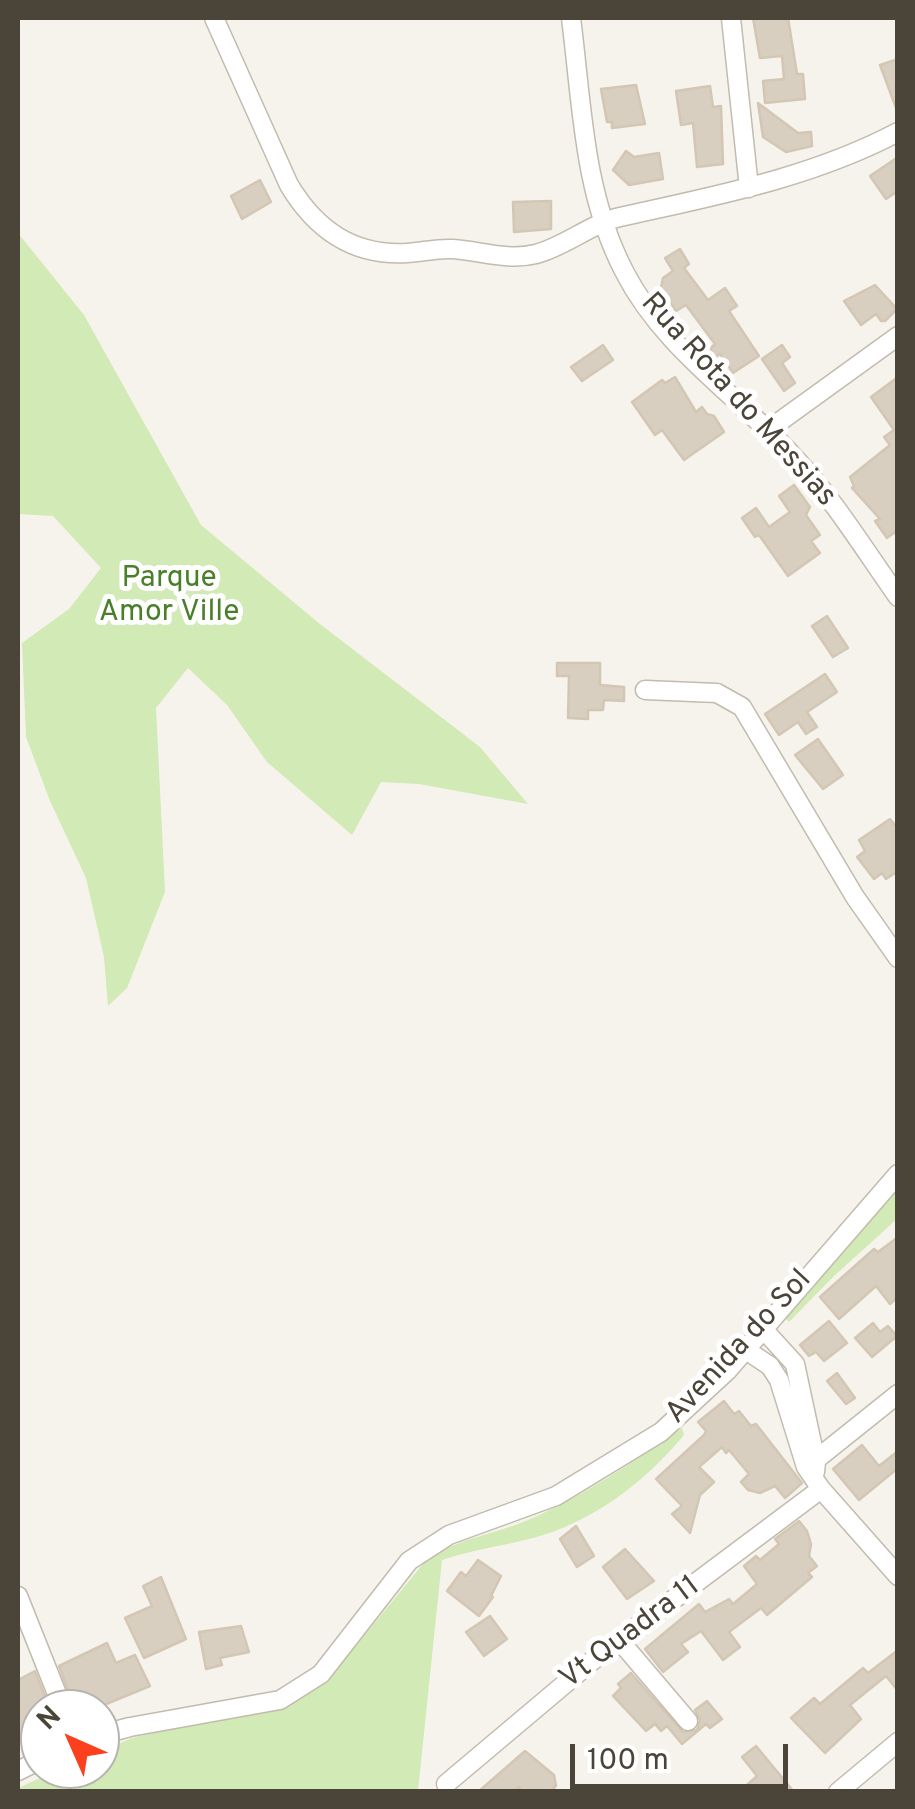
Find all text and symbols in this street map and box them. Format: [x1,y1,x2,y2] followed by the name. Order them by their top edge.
[632,287,842,515] street label: Rua Rota do Messias
[99,562,239,632] park label: Parque Amor Ville
[660,1264,820,1432] street label: Avenida do Sol
[554,1570,708,1698] street label: Vt Quadra 11
[20,1689,120,1789] north arrow
[30,1699,70,1739] text: N
[575,1724,792,1786] scale bar
[587,1743,669,1780] text: 100 m

